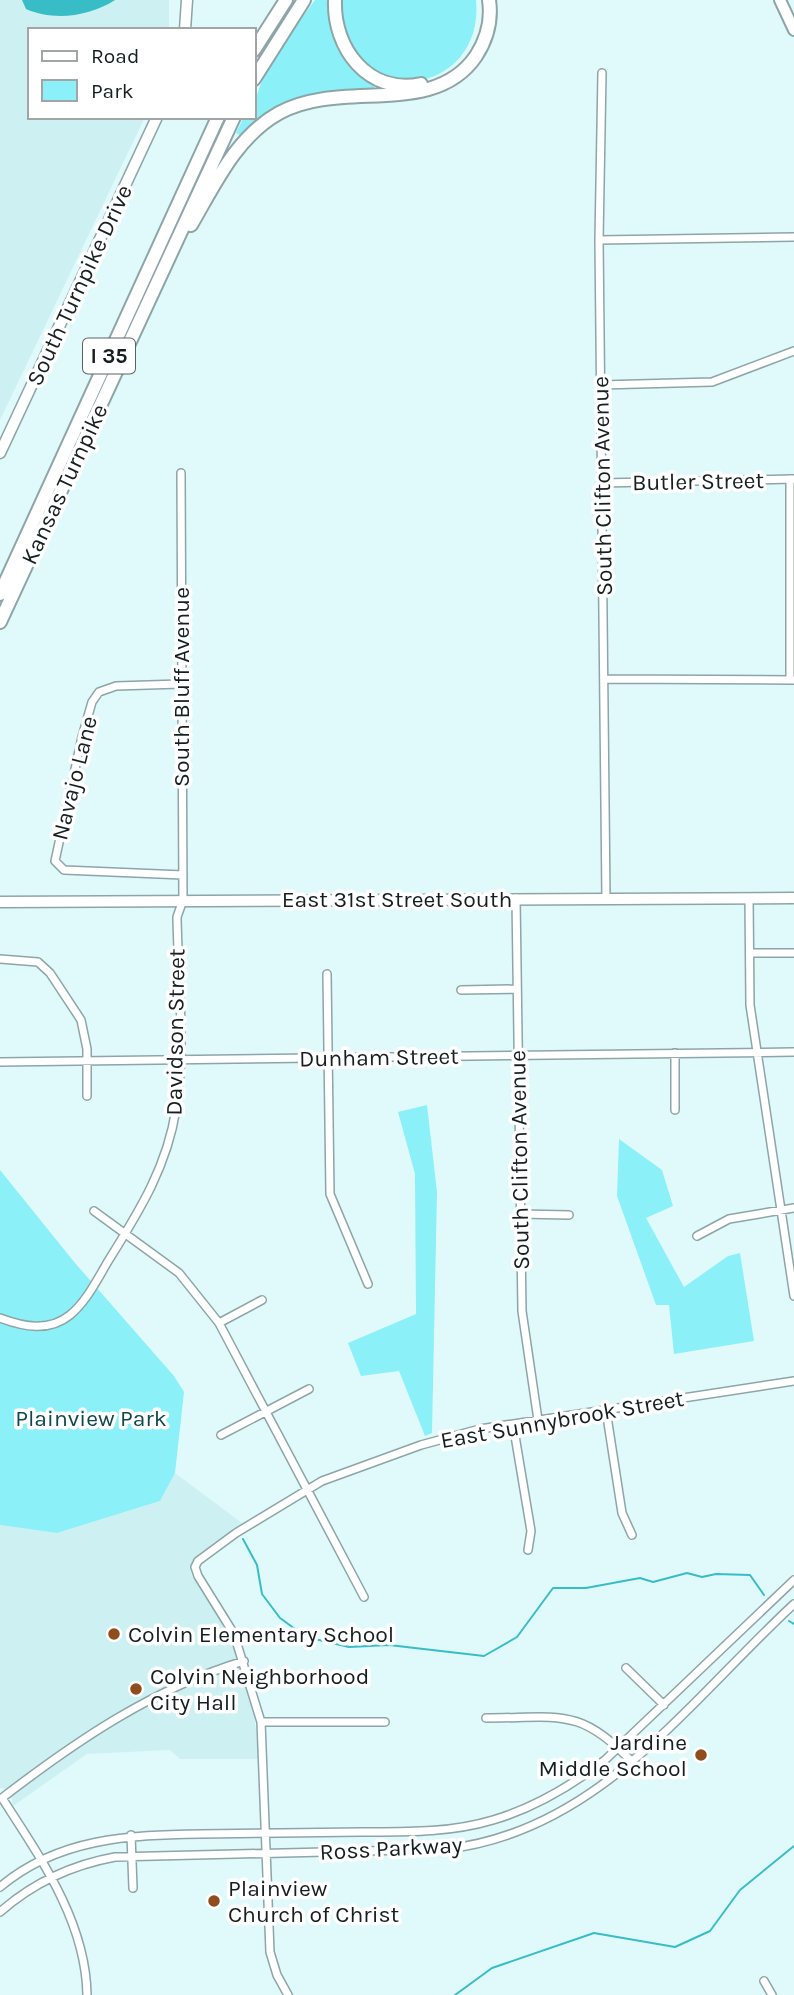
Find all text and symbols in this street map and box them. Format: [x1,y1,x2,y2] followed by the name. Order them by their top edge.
[28,28,256,119] legend
[91,44,139,68] text: Road
[91,79,134,103] text: Park
[21,180,138,390] street label: South Turnpike Drive
[83,338,135,374] road number: I 35
[587,376,618,596] street label: South Clifton Avenue
[15,400,113,569] street label: Kansas Turnpike
[632,467,765,496] street label: Butler Street
[168,587,195,787] street label: South Bluff Avenue
[46,713,103,843] street label: Navajo Lane
[282,886,512,913] street label: East 31st Street South
[161,948,190,1116] street label: Davidson Street
[299,1043,459,1072] street label: Dunham Street
[504,1050,535,1270] street label: South Clifton Avenue
[438,1385,686,1454] street label: East Sunnybrook Street
[15,1405,167,1432] park label: Plainview Park
[128,1621,394,1648] place label: Colvin Elementary School
[106,1626,122,1642] marker: Colvin Elementary School
[150,1663,369,1716] place label: Colvin Neighborhood City Hall
[128,1681,144,1697] marker: Colvin Neighborhood City Hall
[538,1729,687,1782] place label: Jardine Middle School
[693,1747,709,1763] marker: Jardine Middle School
[319,1831,463,1866] street label: Ross Parkway
[228,1875,400,1928] place label: Plainview Church of Christ
[206,1893,222,1909] marker: Plainview Church of Christ

